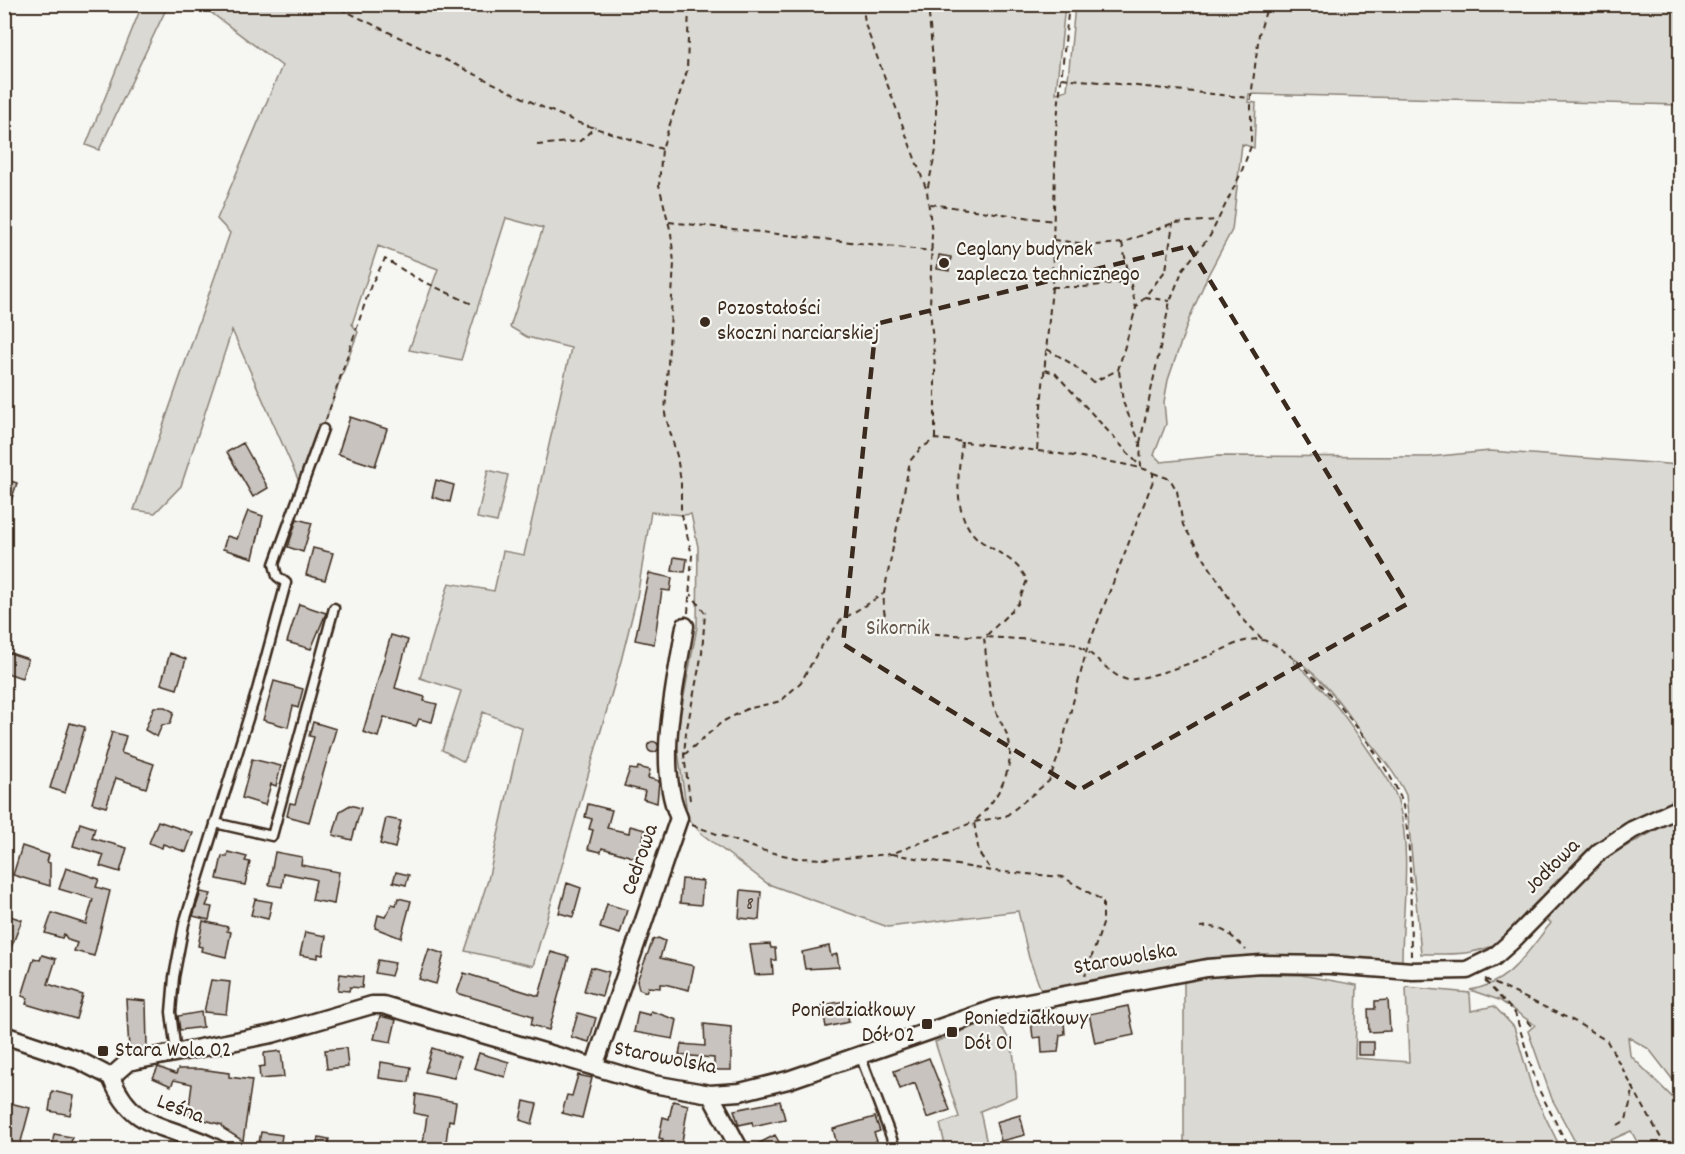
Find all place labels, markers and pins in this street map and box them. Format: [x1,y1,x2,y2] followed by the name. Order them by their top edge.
[956,235,1140,291] place label: Ceglany budynek zaplecza technicznego
[937,256,951,270] marker: Ceglany budynek zaplecza technicznego
[717,294,879,350] place label: Pozostałości skoczni narciarskiej
[698,315,712,329] marker: Pozostałości skoczni narciarskiej
[791,996,916,1052] place label: Poniedziałkowy Dół 02
[964,1004,1089,1060] place label: Poniedziałkowy Dół 01
[920,1017,934,1031] marker: Poniedziałkowy Dół 02
[945,1025,959,1039] marker: Poniedziałkowy Dół 01
[115,1036,231,1067] place label: Stara Wola 02
[96,1044,110,1058] marker: Stara Wola 02

